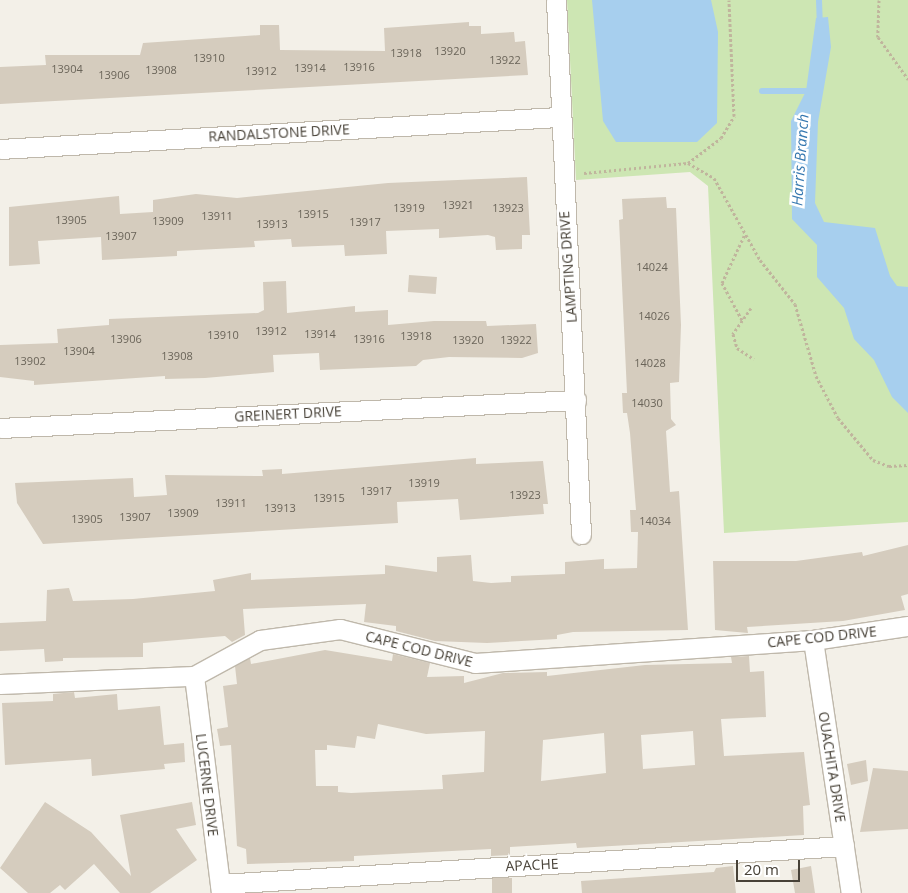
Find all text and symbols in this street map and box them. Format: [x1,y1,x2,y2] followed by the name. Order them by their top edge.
[434,44,466,58] house number: 13920
[390,46,422,60] house number: 13918
[193,51,225,65] house number: 13910
[489,53,521,67] house number: 13922
[343,60,375,74] house number: 13916
[294,61,326,75] house number: 13914
[51,62,83,76] house number: 13904
[145,63,177,77] house number: 13908
[245,64,277,78] house number: 13912
[98,68,130,82] house number: 13906
[788,113,812,207] water label: Harris Branch
[208,121,350,145] street label: RANDALSTONE DRIVE
[442,198,474,212] house number: 13921
[393,201,425,215] house number: 13919
[492,201,524,215] house number: 13923
[297,207,329,221] house number: 13915
[201,209,233,223] house number: 13911
[556,211,580,323] street label: LAMPTING DRIVE
[55,213,87,227] house number: 13905
[152,214,184,228] house number: 13909
[349,215,381,229] house number: 13917
[256,217,288,231] house number: 13913
[105,229,137,243] house number: 13907
[636,260,668,274] house number: 14024
[638,309,670,323] house number: 14026
[255,324,287,338] house number: 13912
[304,327,336,341] house number: 13914
[207,328,239,342] house number: 13910
[400,329,432,343] house number: 13918
[110,332,142,346] house number: 13906
[353,332,385,346] house number: 13916
[452,333,484,347] house number: 13920
[500,333,532,347] house number: 13922
[63,344,95,358] house number: 13904
[161,349,193,363] house number: 13908
[14,354,46,368] house number: 13902
[634,356,666,370] house number: 14028
[631,396,663,410] house number: 14030
[234,403,342,425] street label: GREINERT DRIVE
[408,476,440,490] house number: 13919
[360,484,392,498] house number: 13917
[509,488,541,502] house number: 13923
[313,491,345,505] house number: 13915
[215,496,247,510] house number: 13911
[264,501,296,515] house number: 13913
[167,506,199,520] house number: 13909
[119,510,151,524] house number: 13907
[71,512,103,526] house number: 13905
[639,514,671,528] house number: 14034
[766,623,878,651] street label: CAPE COD DRIVE
[364,628,474,670] street label: CAPE COD DRIVE
[815,710,849,824] street label: OUACHITA DRIVE
[192,733,222,837] street label: LUCERNE DRIVE
[738,850,802,882] scale bar
[505,855,559,875] street label: APACHE
[744,859,779,879] text: 20 m

